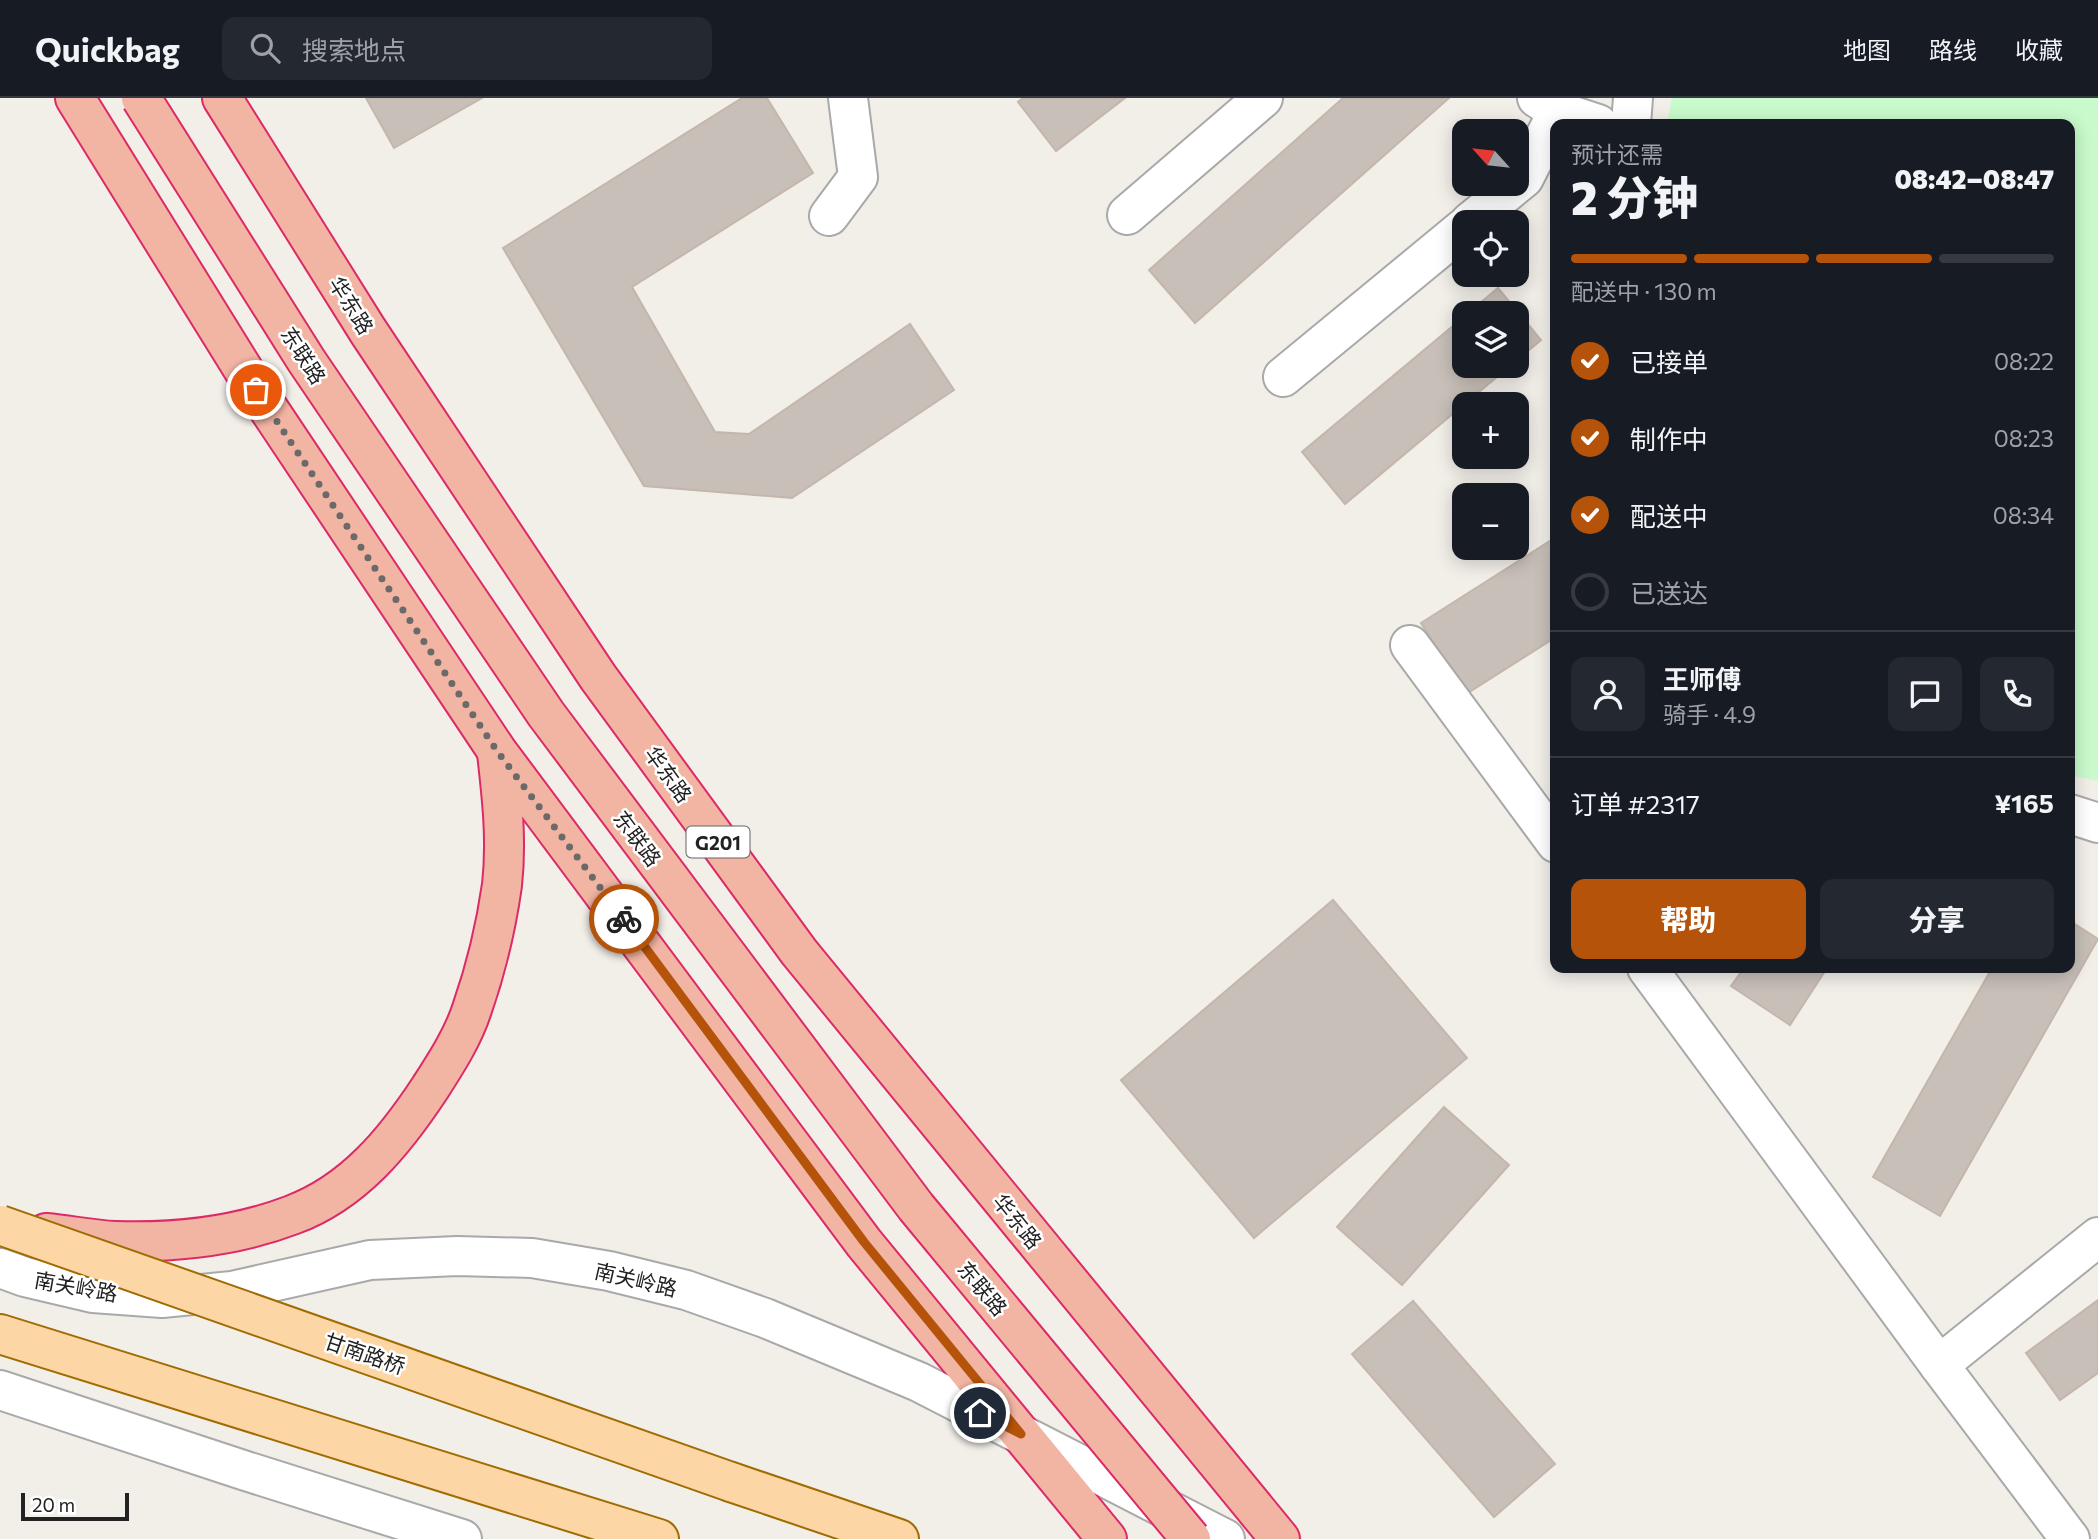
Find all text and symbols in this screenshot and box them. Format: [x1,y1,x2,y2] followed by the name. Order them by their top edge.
[222,17,712,80] search box
[35,28,180,69] text: Quickbag
[246,29,284,67] icon: search
[302,34,406,65] text: 搜索地点
[1843,35,1891,64] text: 地图
[1929,35,1977,64] text: 路线
[2015,35,2063,64] text: 收藏
[1452,119,1530,196] north arrow
[1452,119,1529,560] map controls
[1571,140,1663,168] text: 预计还需
[1894,163,2054,194] text: 08:42–08:47
[1571,168,1698,224] text: 2 分钟
[1452,210,1529,287] button: locate
[325,272,379,338] street label: 华东路
[1571,277,1717,305] text: 配送中 · 130 m
[1452,301,1529,378] button: layers
[276,322,332,388] street label: 东联路
[1571,342,1609,380] icon: check
[1630,346,1708,377] text: 已接单
[1994,347,2054,375] text: 08:22
[226,360,286,420] pin
[237,371,275,409] icon: bag
[1452,392,1529,469] button: +
[1571,419,1609,457] icon: check
[1630,423,1708,454] text: 制作中
[1994,424,2054,452] text: 08:23
[1452,483,1529,560] button: −
[1571,496,1609,534] icon: check
[1630,500,1708,531] text: 配送中
[1993,501,2054,529] text: 08:34
[1630,577,1708,608] text: 已送达
[1571,657,1645,731] button: person
[1888,657,1962,731] button: chat
[1980,657,2054,731] button: phone
[1663,663,1741,694] text: 王师傅
[1663,700,1756,728] text: 骑手 · 4.9
[640,741,698,807] street label: 华东路
[1994,787,2054,818] text: ¥165
[1571,788,1700,819] text: 订单 #2317
[609,805,667,871] street label: 东联路
[686,827,750,858] road number: G201
[1571,879,1806,959] button: 帮助
[1820,879,2054,959] button: 分享
[589,884,659,954] courier
[605,900,643,938] icon: bike
[988,1189,1048,1253] street label: 华东路
[953,1256,1013,1320] street label: 东联路
[592,1257,680,1301] street label: 南关岭路
[32,1266,120,1306] street label: 南关岭路
[321,1328,409,1378] street label: 甘南路桥
[950,1383,1010,1443] pin
[961,1394,999,1432] icon: home
[21,1490,130,1522] scale bar
[32,1493,75,1516] text: 20 m

